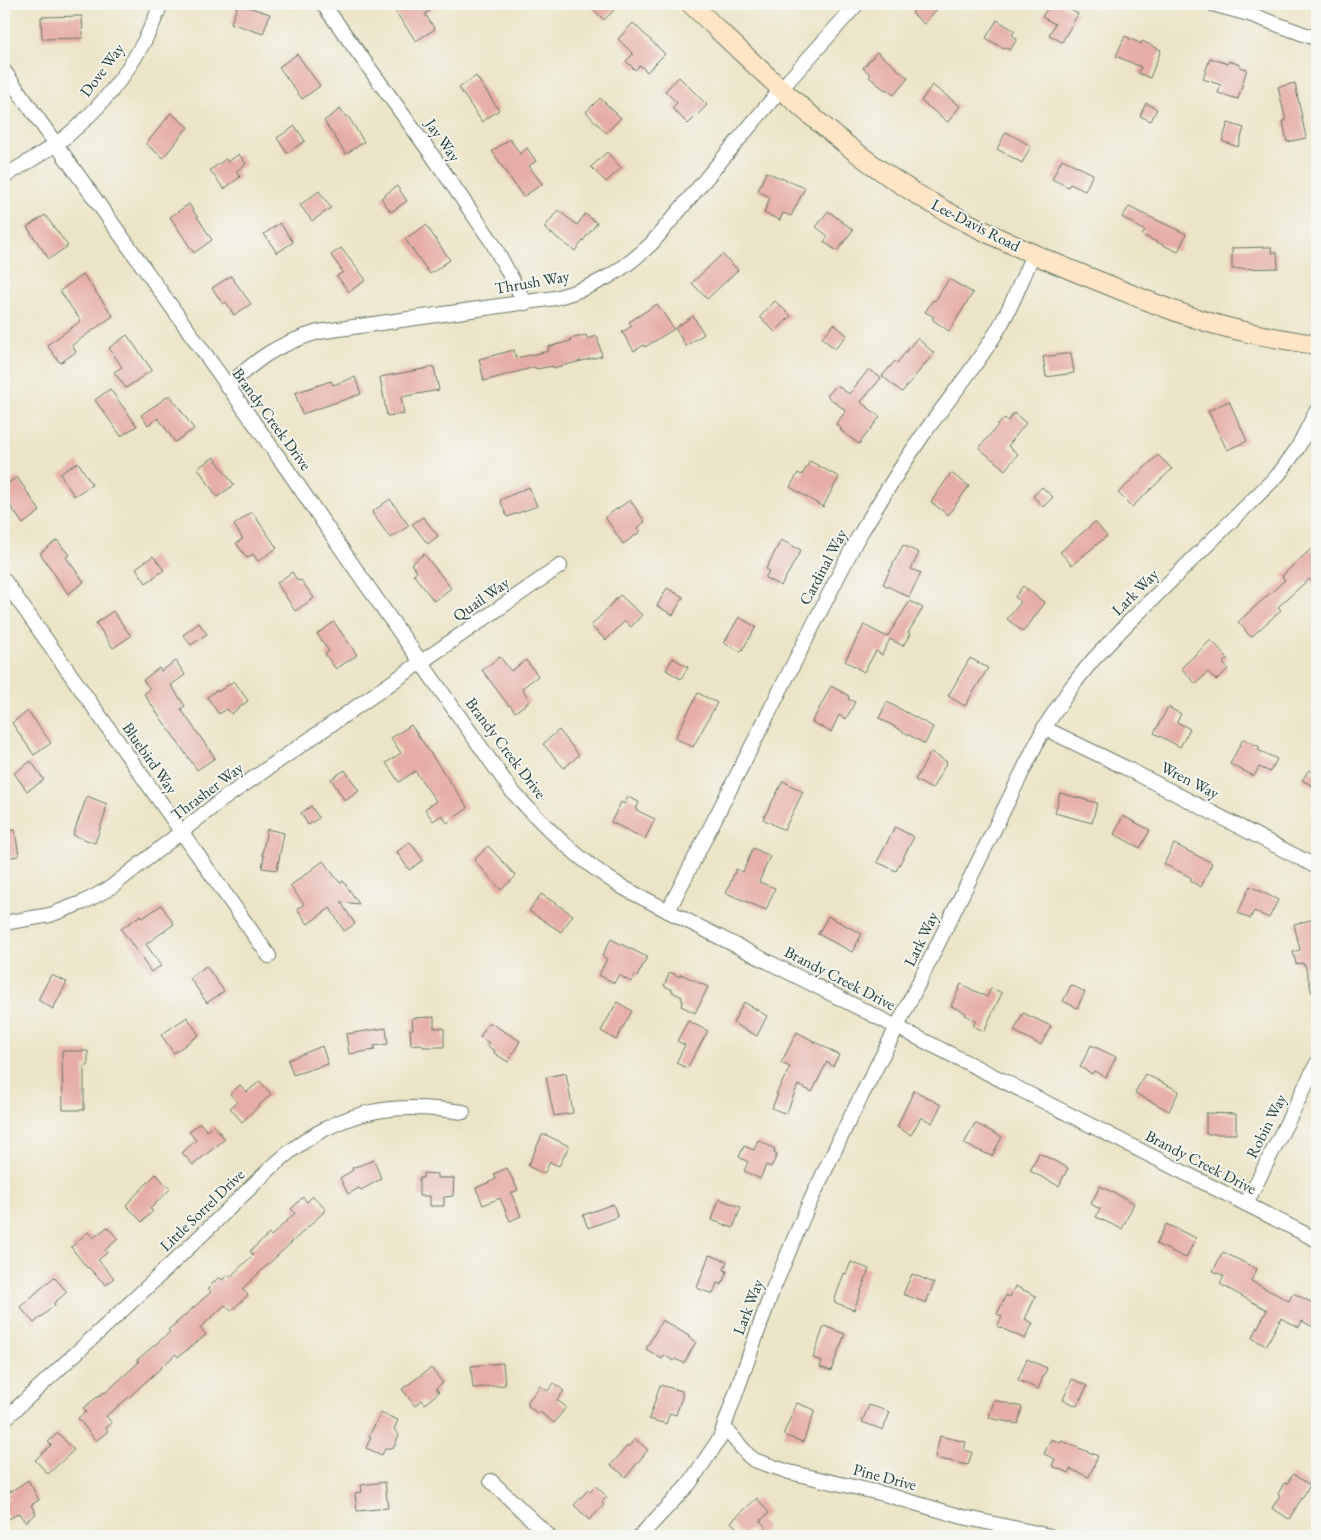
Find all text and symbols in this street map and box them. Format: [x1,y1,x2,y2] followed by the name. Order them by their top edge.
[75,38,130,101] street label: Dove Way
[419,113,466,167] street label: Jay Way
[928,194,1025,257] street label: Lee-Davis Road
[493,265,572,299] street label: Thrush Way
[228,364,316,474] street label: Brandy Creek Drive
[794,524,852,609] street label: Cardinal Way
[1107,563,1164,620] street label: Lark Way
[449,571,514,626] street label: Quail Way
[461,693,551,803] street label: Brandy Creek Drive
[118,718,183,799] street label: Bluebird Way
[167,756,248,825] street label: Thrasher Way
[1157,756,1224,804] street label: Wren Way
[899,907,944,970] street label: Lark Way
[781,941,899,1015] street label: Brandy Creek Drive
[1241,1089,1292,1162] street label: Robin Way
[1142,1125,1260,1199] street label: Brandy Creek Drive
[155,1164,249,1256] street label: Little Sorrel Drive
[728,1275,769,1338] street label: Lark Way
[851,1458,919,1496] street label: Pine Drive

